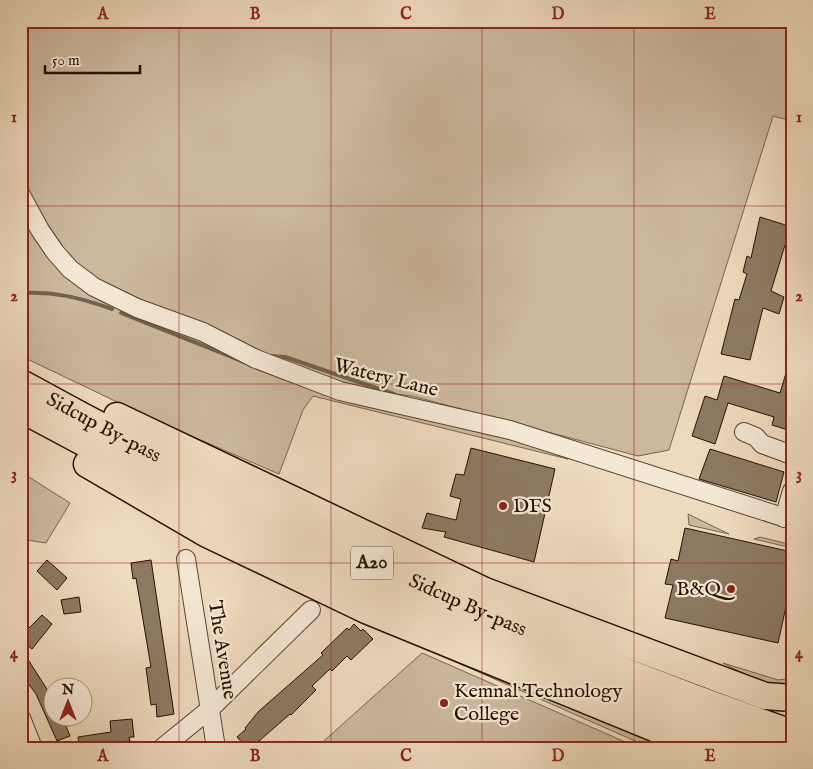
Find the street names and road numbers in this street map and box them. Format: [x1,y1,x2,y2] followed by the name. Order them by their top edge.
[331,353,441,403] street label: Watery Lane
[42,387,165,468] street label: Sidcup By-pass
[351,546,393,580] road number: A20
[405,568,530,642] street label: Sidcup By-pass
[202,599,242,701] street label: The Avenue

